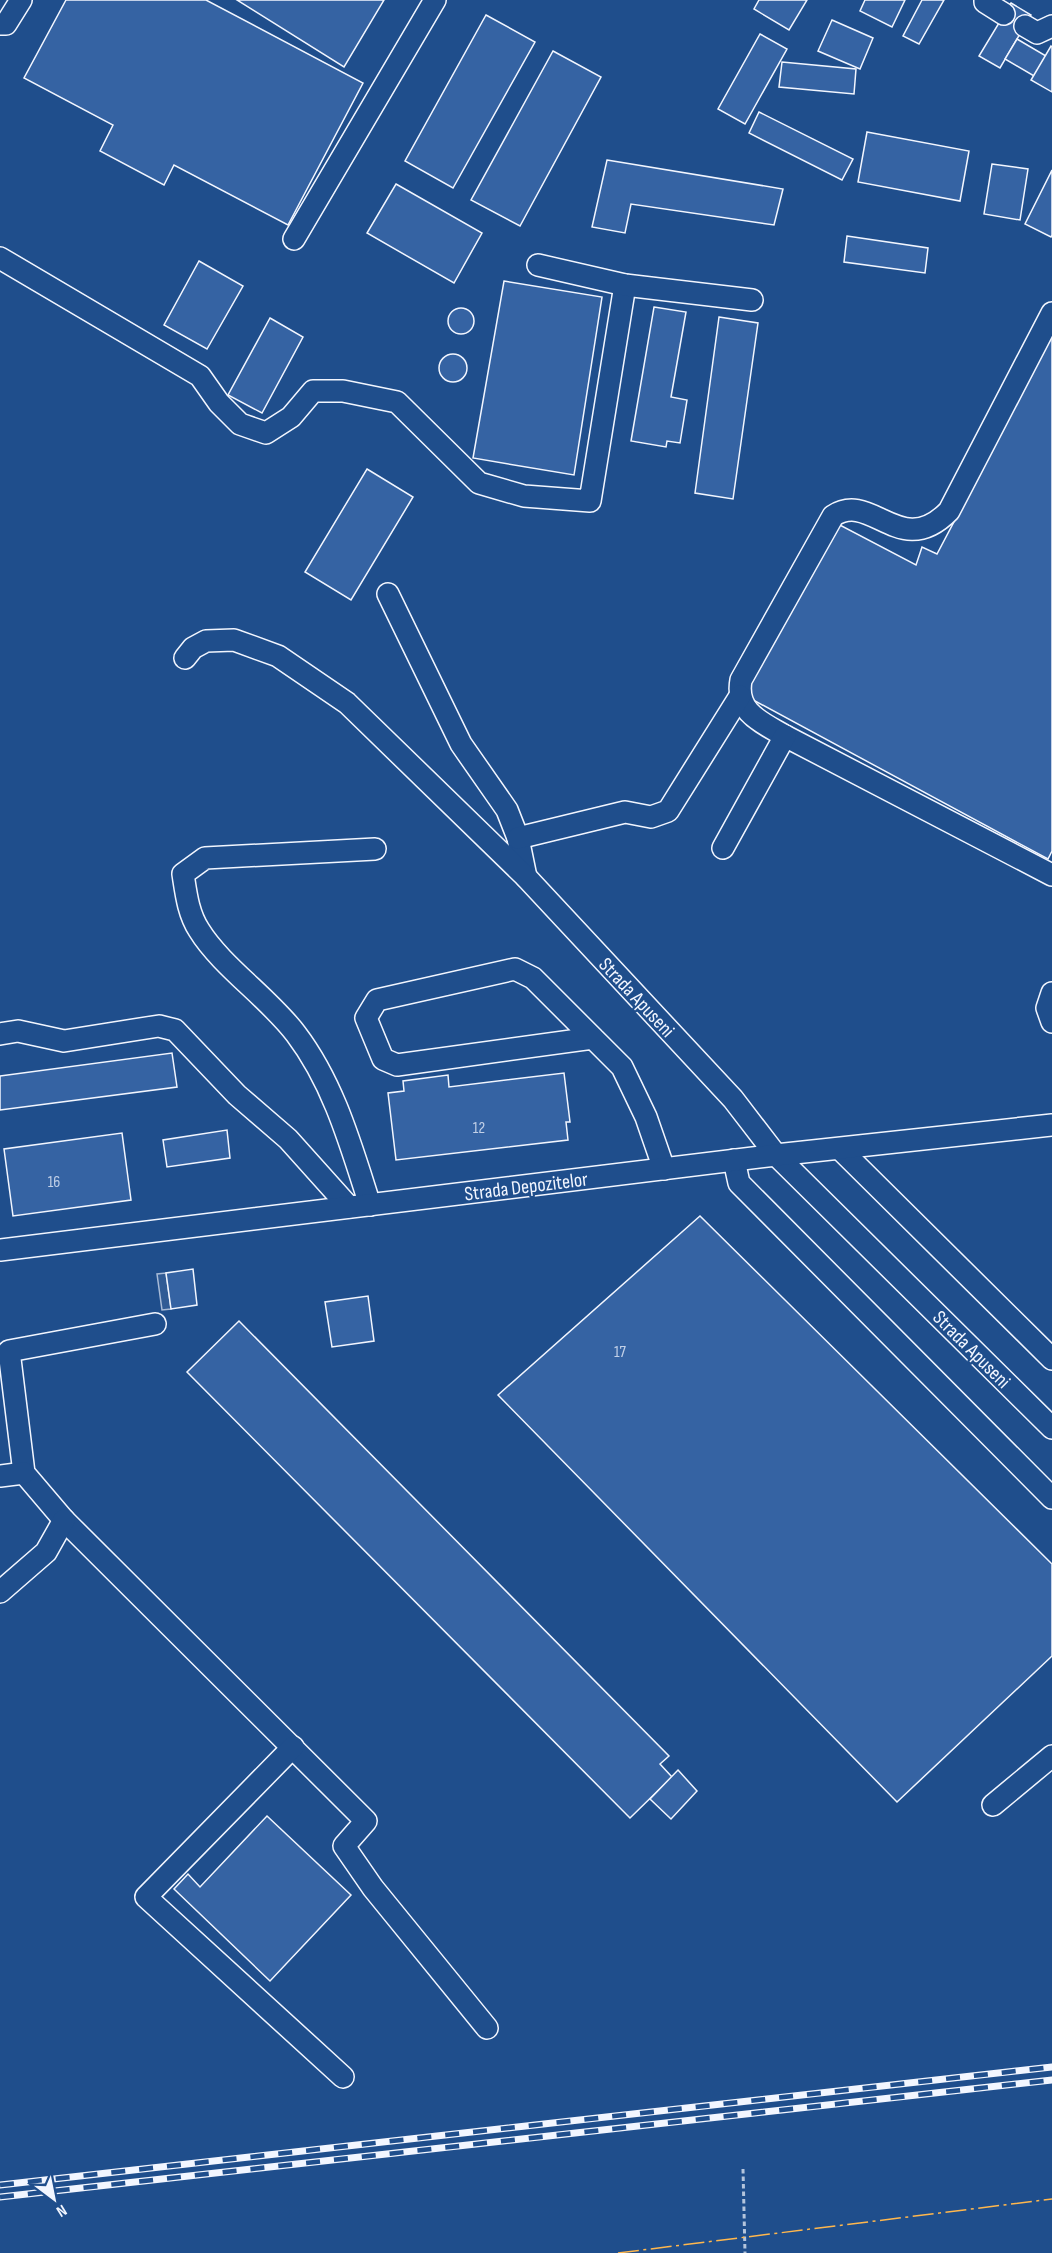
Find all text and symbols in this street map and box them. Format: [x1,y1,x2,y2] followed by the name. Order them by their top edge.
[593,953,679,1042] street label: Strada Apuseni
[473,1119,485,1138] house number: 12
[463,1167,589,1206] street label: Strada Depozitelor
[48,1173,60,1192] house number: 16
[927,1306,1015,1394] street label: Strada Apuseni
[614,1343,627,1362] house number: 17
[24,2169,84,2229] north arrow
[52,2200,70,2221] text: N

